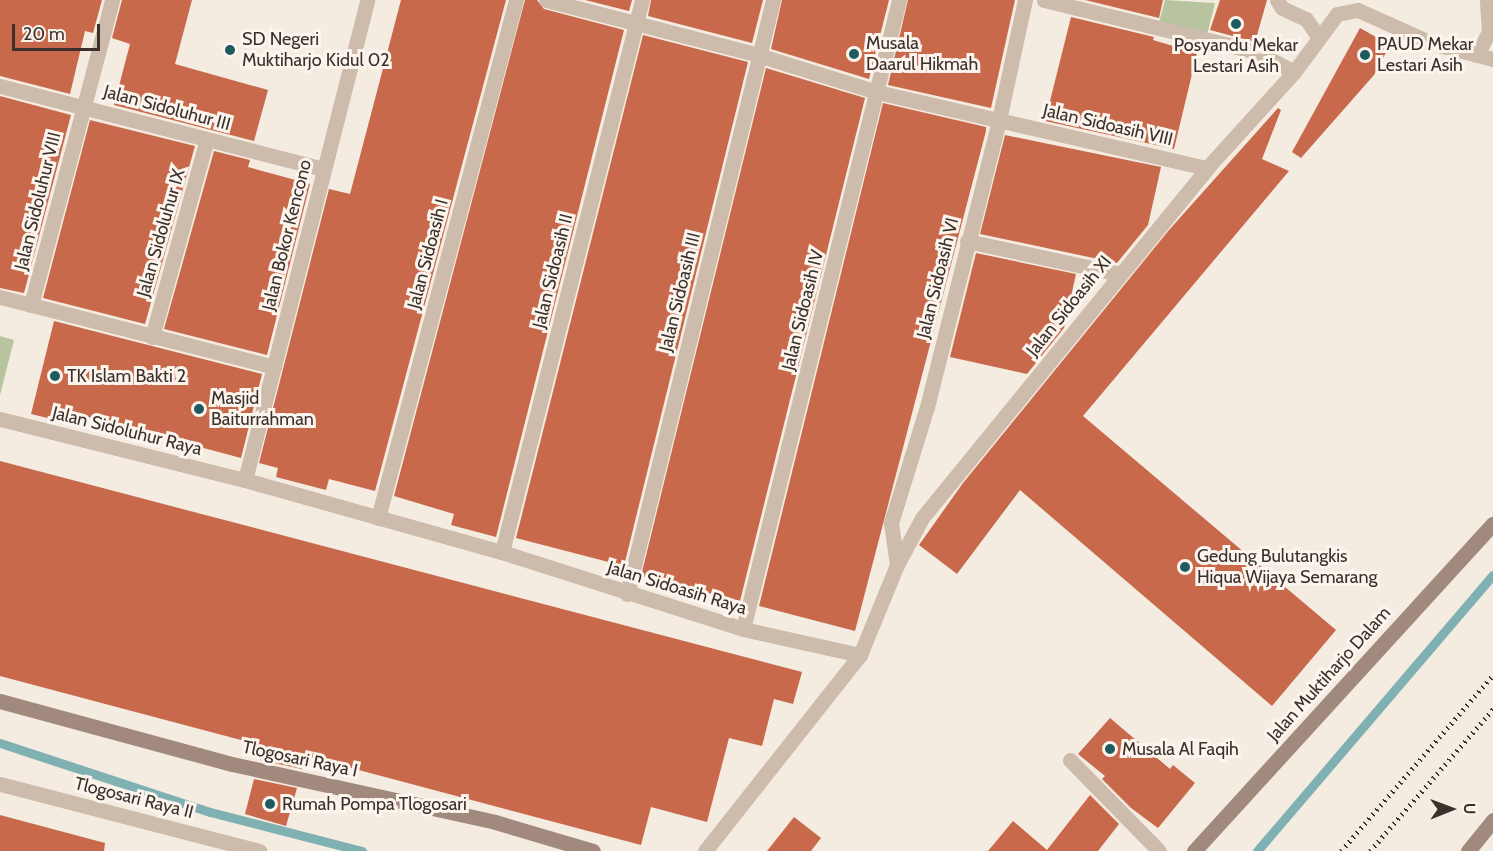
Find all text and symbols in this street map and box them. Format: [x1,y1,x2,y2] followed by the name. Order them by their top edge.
[15,12,104,50] scale bar
[1227,15,1245,33] marker: Posyandu Mekar Lestari Asih
[23,23,65,45] text: 20 m
[242,29,390,72] place label: SD Negeri Muktiharjo Kidul 02
[866,33,978,76] place label: Musala Daarul Hikmah
[1377,34,1473,76] place label: PAUD Mekar Lestari Asih
[1174,35,1298,78] place label: Posyandu Mekar Lestari Asih
[223,43,237,57] marker: SD Negeri Muktiharjo Kidul 02
[847,47,861,61] marker: Musala Daarul Hikmah
[1358,48,1372,62] marker: PAUD Mekar Lestari Asih
[101,81,233,135] street label: Jalan Sidoluhur III
[1041,100,1175,150] street label: Jalan Sidoasih VIII
[10,130,66,272] street label: Jalan Sidoluhur VIII
[258,157,316,313] street label: Jalan Bokor Kencono
[132,167,190,299] street label: Jalan Sidoluhur IX
[403,197,453,311] street label: Jalan Sidoasih I
[528,212,578,330] street label: Jalan Sidoasih II
[913,215,963,341] street label: Jalan Sidoasih VI
[655,230,705,354] street label: Jalan Sidoasih III
[778,247,828,373] street label: Jalan Sidoasih IV
[1022,251,1116,361] street label: Jalan Sidoasih XI
[67,365,186,387] place label: TK Islam Bakti 2
[48,369,62,383] marker: TK Islam Bakti 2
[211,388,314,430] place label: Masjid Baiturrahman
[50,402,204,460] street label: Jalan Sidoluhur Raya
[192,402,206,416] marker: Masjid Baiturrahman
[1197,546,1377,588] place label: Gedung Bulutangkis Hiqua Wijaya Semarang
[605,557,749,619] street label: Jalan Sidoasih Raya
[1178,560,1192,574] marker: Gedung Bulutangkis Hiqua Wijaya Semarang
[1263,602,1395,746] street label: Jalan Muktiharjo Dalam
[240,736,360,782] street label: Tlogosari Raya I
[1122,738,1239,760] place label: Musala Al Faqih
[1103,742,1117,756] marker: Musala Al Faqih
[72,773,196,823] street label: Tlogosari Raya II
[1421,779,1481,839] north arrow
[282,793,467,815] place label: Rumah Pompa Tlogosari
[263,797,277,811] marker: Rumah Pompa Tlogosari
[1460,803,1479,815] text: U

